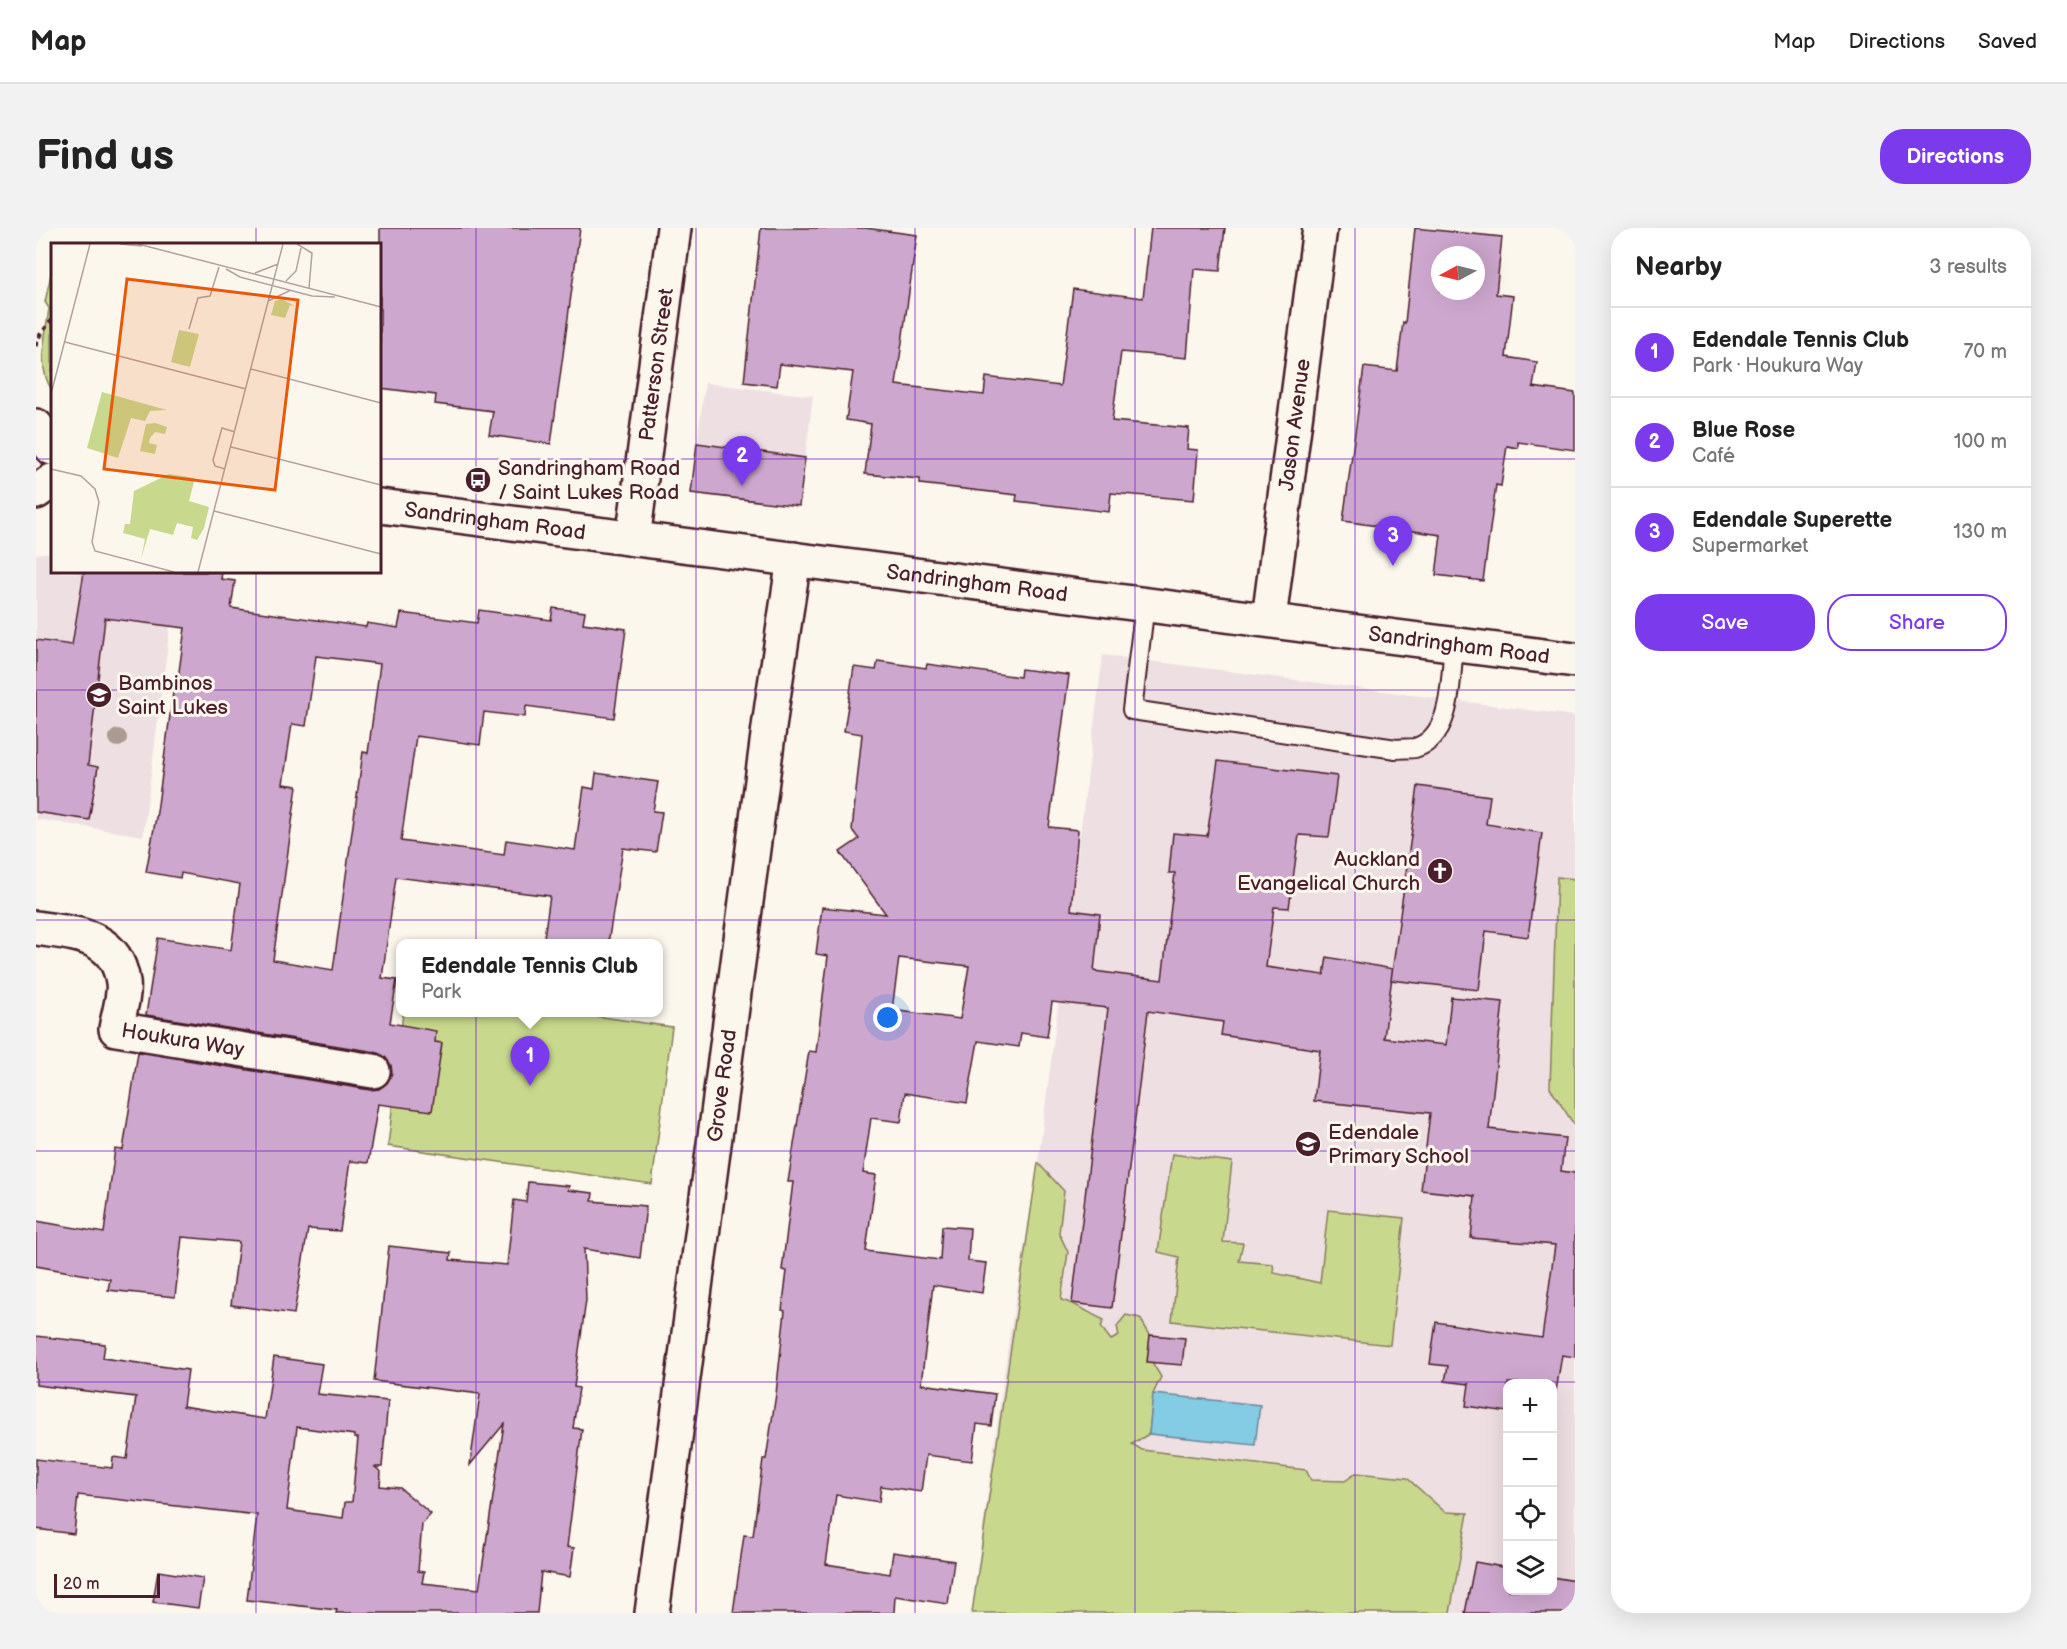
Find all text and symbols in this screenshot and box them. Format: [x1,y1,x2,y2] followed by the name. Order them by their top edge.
[30,25,86,58] text: Map
[1773,29,1816,54] text: Map
[1849,29,1945,54] text: Directions
[1978,29,2037,54] text: Saved
[1880,129,2031,184] button: Directions
[36,131,174,182] text: Find us
[51,243,381,573] inset map
[1431,246,1485,300] north arrow
[1635,252,1722,283] text: Nearby
[1929,255,2007,279] text: 3 results
[634,286,679,442] street label: Patterson Street
[1692,327,1909,354] text: Edendale Tennis Club
[1650,340,1659,364] text: 1
[1963,340,2007,364] text: 70 m
[1692,354,1863,378] text: Park · Houkura Way
[1274,357,1316,492] street label: Jason Avenue
[1692,417,1795,444] text: Blue Rose
[1649,430,1660,454] text: 2
[1954,430,2007,454] text: 100 m
[722,436,762,486] pin: 2
[1692,444,1735,468] text: Café
[498,456,680,505] place label: Sandringham Road / Saint Lukes Road
[463,465,493,495] bus stop icon: Sandringham Road / Saint Lukes Road
[403,497,587,545] street label: Sandringham Road
[1692,507,1892,534] text: Edendale Superette
[1374,516,1412,566] pin: 3
[1649,520,1660,544] text: 3
[1953,520,2007,544] text: 130 m
[1692,534,1808,558] text: Supermarket
[885,559,1069,607] street label: Sandringham Road
[1635,594,1815,651] button: Save
[1827,594,2007,651] button: Share
[1367,622,1551,670] street label: Sandringham Road
[118,671,228,720] place label: Bambinos Saint Lukes
[84,680,114,710] school or university icon: Bambinos Saint Lukes
[1237,847,1420,896] place label: Auckland Evangelical Church
[1425,856,1455,886] church icon: Auckland Evangelical Church
[396,939,663,1017] popup
[421,953,638,980] text: Edendale Tennis Club
[421,980,461,1004] text: Park
[873,1003,902,1032] your location
[120,1018,246,1063] street label: Houkura Way
[702,1028,742,1144] street label: Grove Road
[510,1036,550,1086] pin: 1
[1328,1120,1469,1169] place label: Edendale Primary School
[1293,1129,1323,1159] school or university icon: Edendale Primary School
[1503,1379,1557,1595] map controls
[1503,1379,1557,1433] button: +
[1503,1433,1557,1487] button: −
[1503,1487,1557,1541] button: locate
[1503,1541,1557,1595] button: layers
[54,1571,160,1598] scale bar
[63,1575,99,1594] text: 20 m

